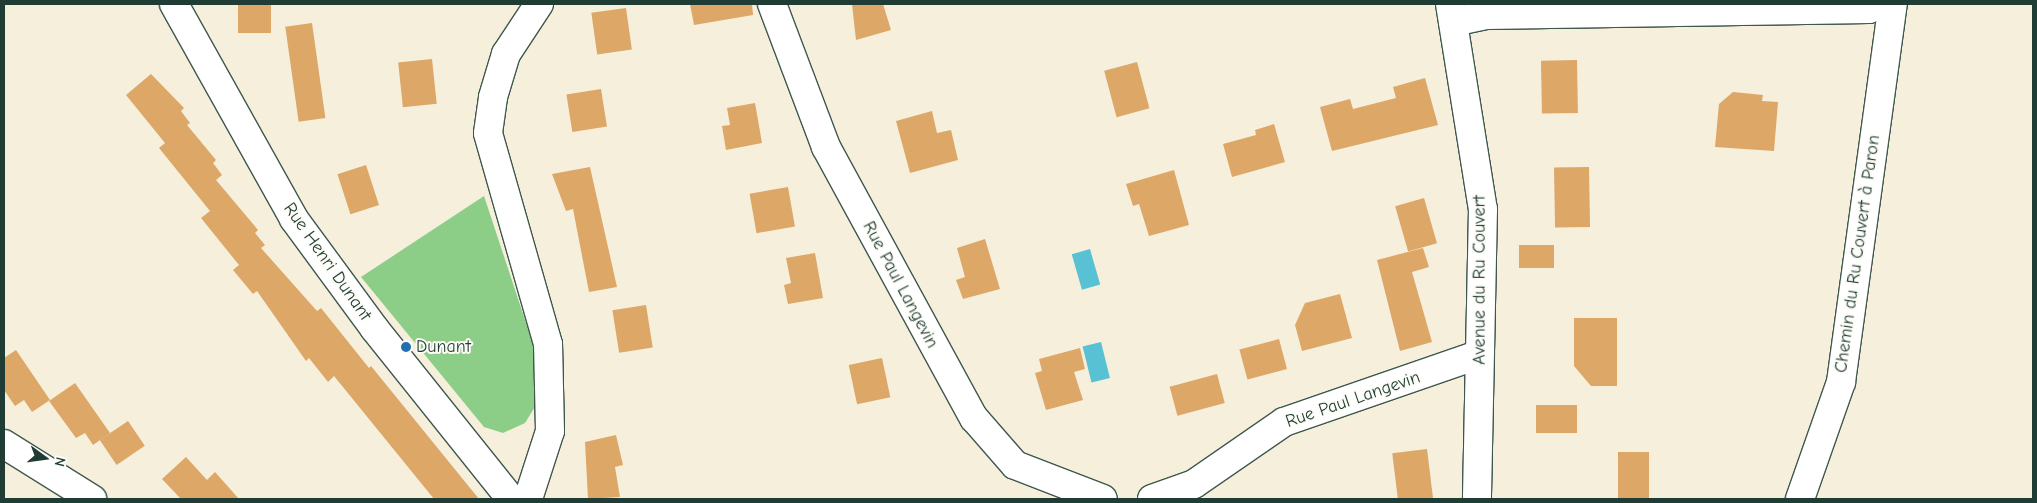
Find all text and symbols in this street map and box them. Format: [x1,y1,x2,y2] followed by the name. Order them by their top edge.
[1831,134,1885,374] street label: Chemin du Ru Couvert à Paron
[1469,195,1491,365] street label: Avenue du Ru Couvert
[278,199,376,325] street label: Rue Henri Dunant
[857,218,943,352] street label: Rue Paul Langevin
[416,336,471,358] place label: Dunant
[400,341,412,353] marker: Dunant
[1283,367,1423,433] street label: Rue Paul Langevin
[20,433,70,483] north arrow
[51,455,69,468] text: N

